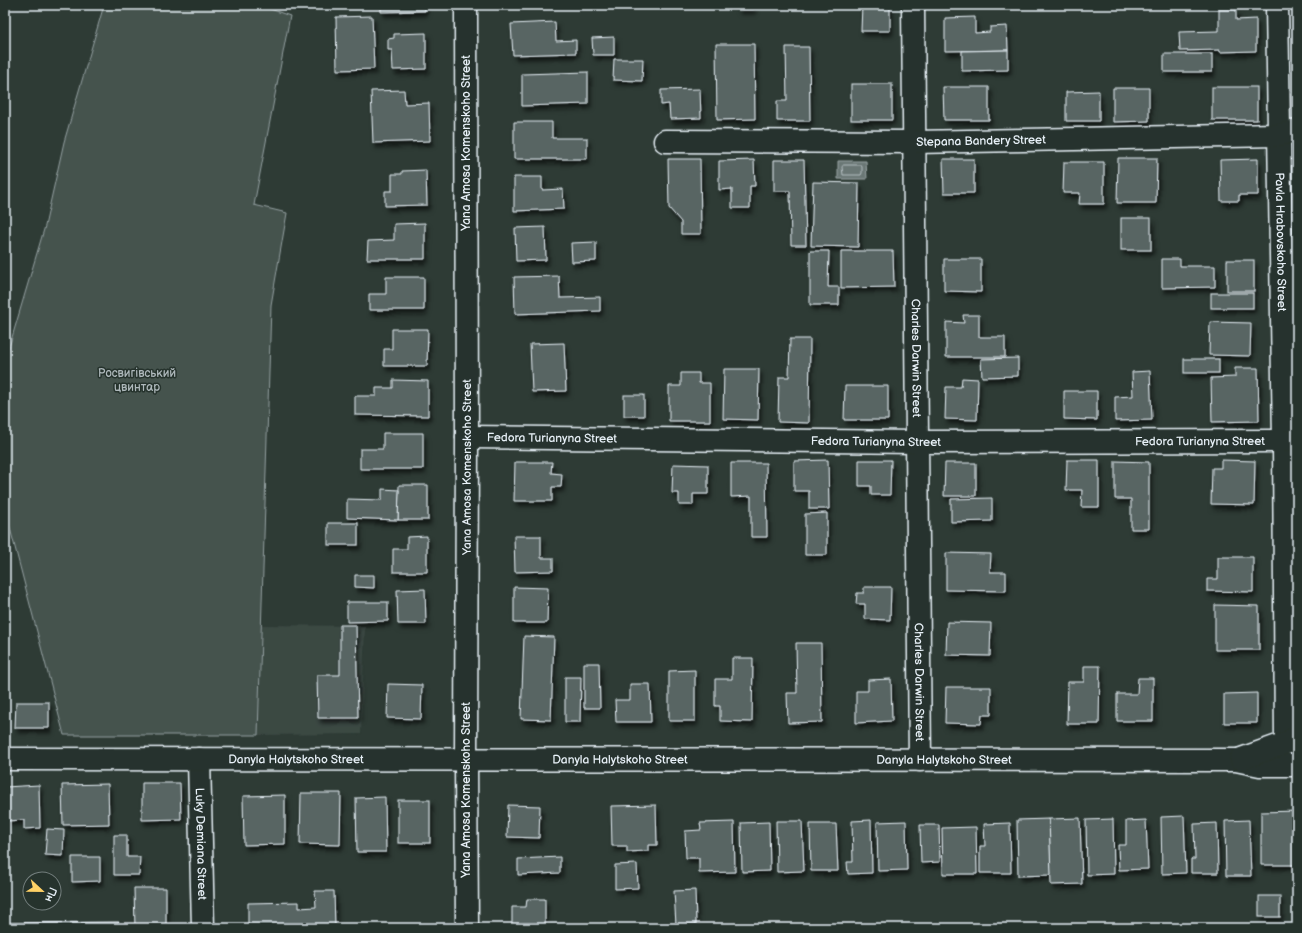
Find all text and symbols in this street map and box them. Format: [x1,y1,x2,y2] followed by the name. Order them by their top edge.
[459,55,474,232] street label: Yana Amosa Komenskoho Street
[916,132,1046,149] street label: Stepana Bandery Street
[1272,172,1289,312] street label: Pavla Hrabovskoho Street
[908,299,924,418] street label: Charles Darwin Street
[98,366,176,395] park label: Росвигівський цвинтар
[459,379,475,556] street label: Yana Amosa Komenskoho Street
[487,430,617,446] street label: Fedora Turianyna Street
[811,433,941,450] street label: Fedora Turianyna Street
[1135,434,1265,449] street label: Fedora Turianyna Street
[911,623,927,742] street label: Charles Darwin Street
[459,702,474,879] street label: Yana Amosa Komenskoho Street
[228,752,364,767] street label: Danyla Halytskoho Street
[552,752,688,767] street label: Danyla Halytskoho Street
[876,752,1012,767] street label: Danyla Halytskoho Street
[192,788,210,901] street label: Luky Demiana Street
[22,871,62,911] north arrow
[42,885,60,904] text: Пн

